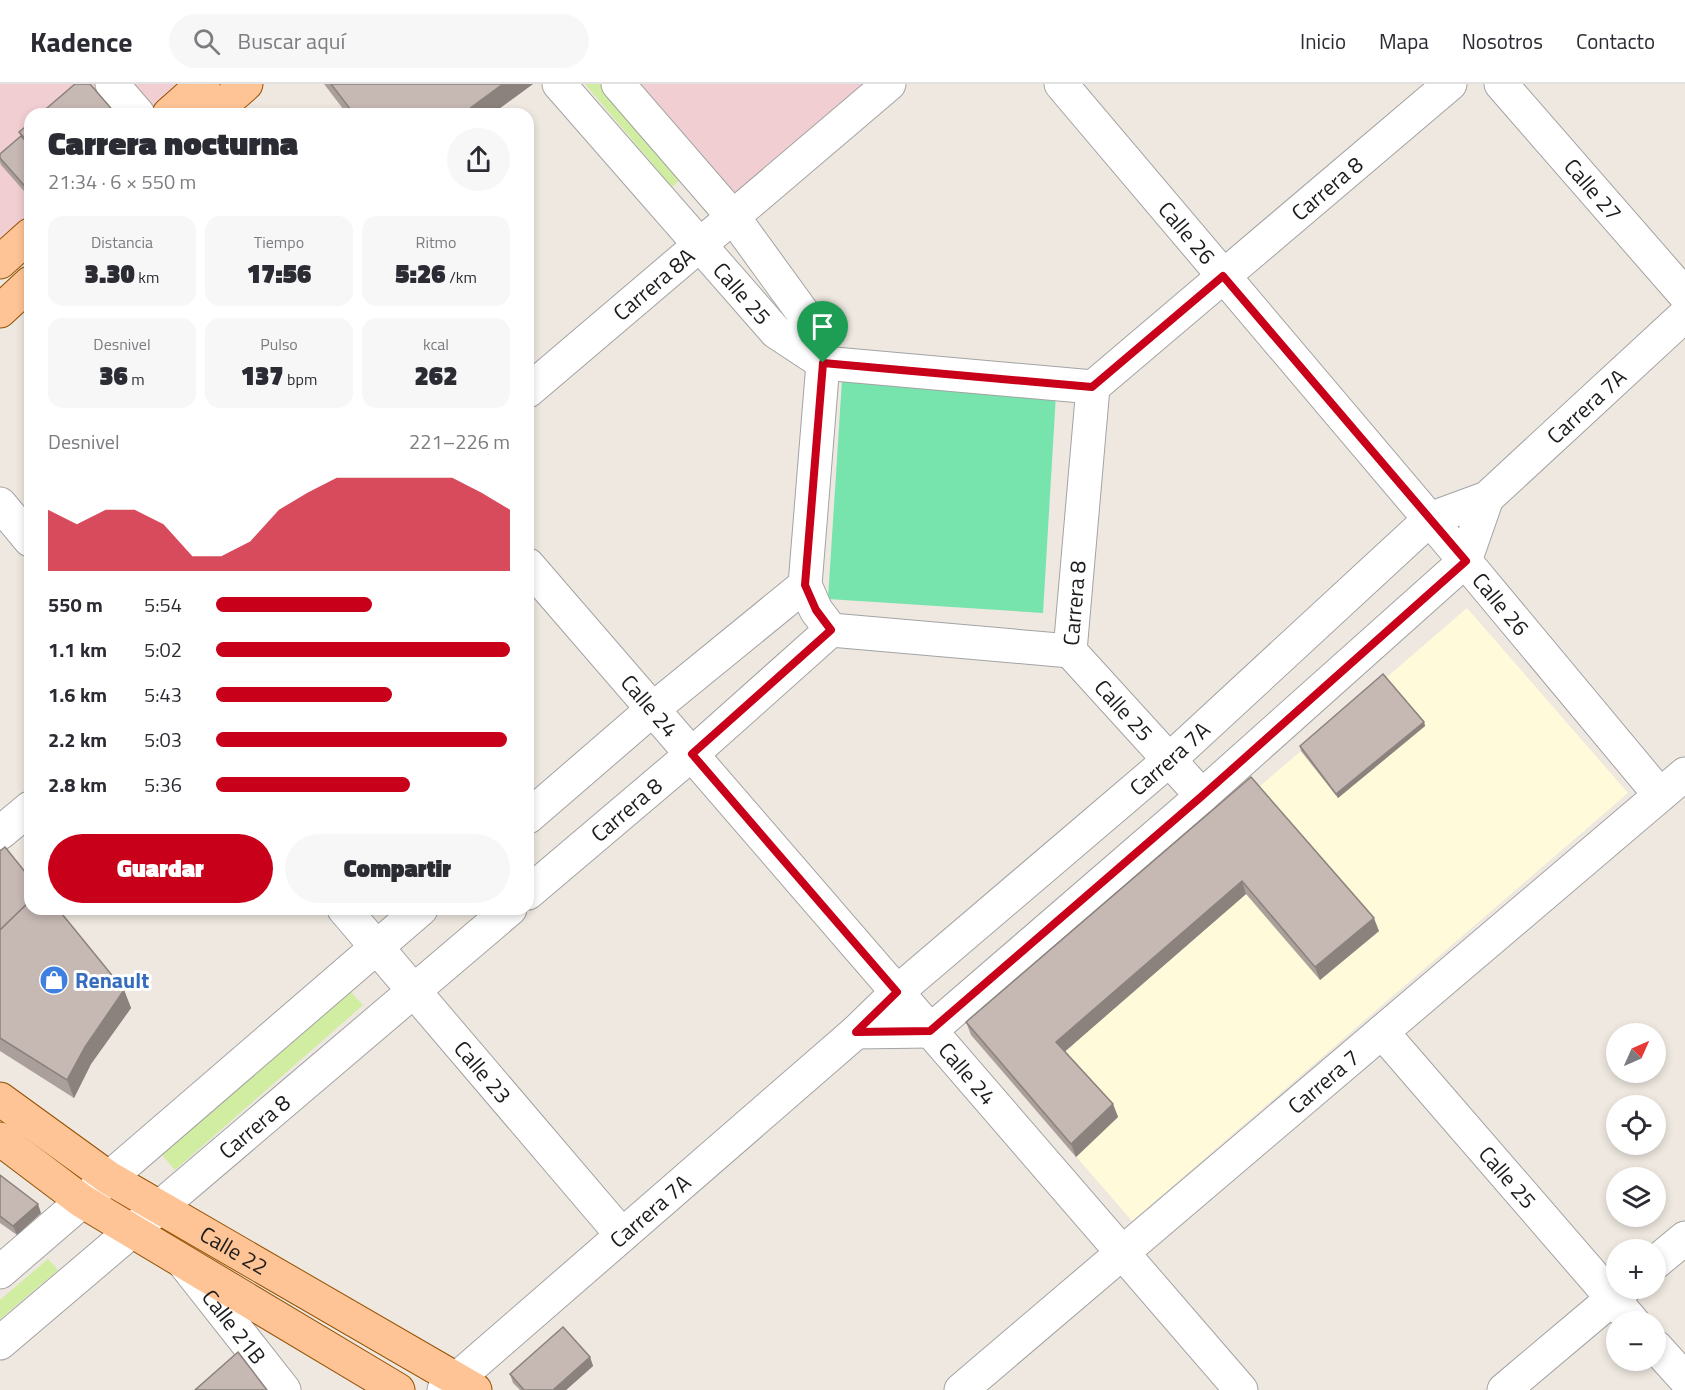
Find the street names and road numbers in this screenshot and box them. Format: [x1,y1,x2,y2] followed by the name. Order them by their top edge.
[1284,148,1370,229] street label: Carrera 8
[1556,151,1630,229] street label: Calle 27
[1150,194,1224,272] street label: Calle 26
[605,239,702,329] street label: Carrera 8A
[705,254,779,332] street label: Calle 25
[1539,360,1634,452] street label: Carrera 7A
[1054,559,1095,647] street label: Carrera 8
[1464,565,1537,643] street label: Calle 26
[613,667,687,745] street label: Calle 24
[1086,671,1161,749] street label: Calle 25
[1122,713,1218,804] street label: Carrera 7A
[583,769,670,850] street label: Carrera 8
[446,1033,520,1111] street label: Calle 23
[930,1034,1004,1112] street label: Calle 24
[1280,1041,1367,1122] street label: Carrera 7
[211,1086,298,1167] street label: Carrera 8
[1471,1138,1545,1216] street label: Calle 25
[602,1166,698,1256] street label: Carrera 7A
[193,1217,274,1284] street label: Calle 22
[194,1282,274,1371] street label: Calle 21B

